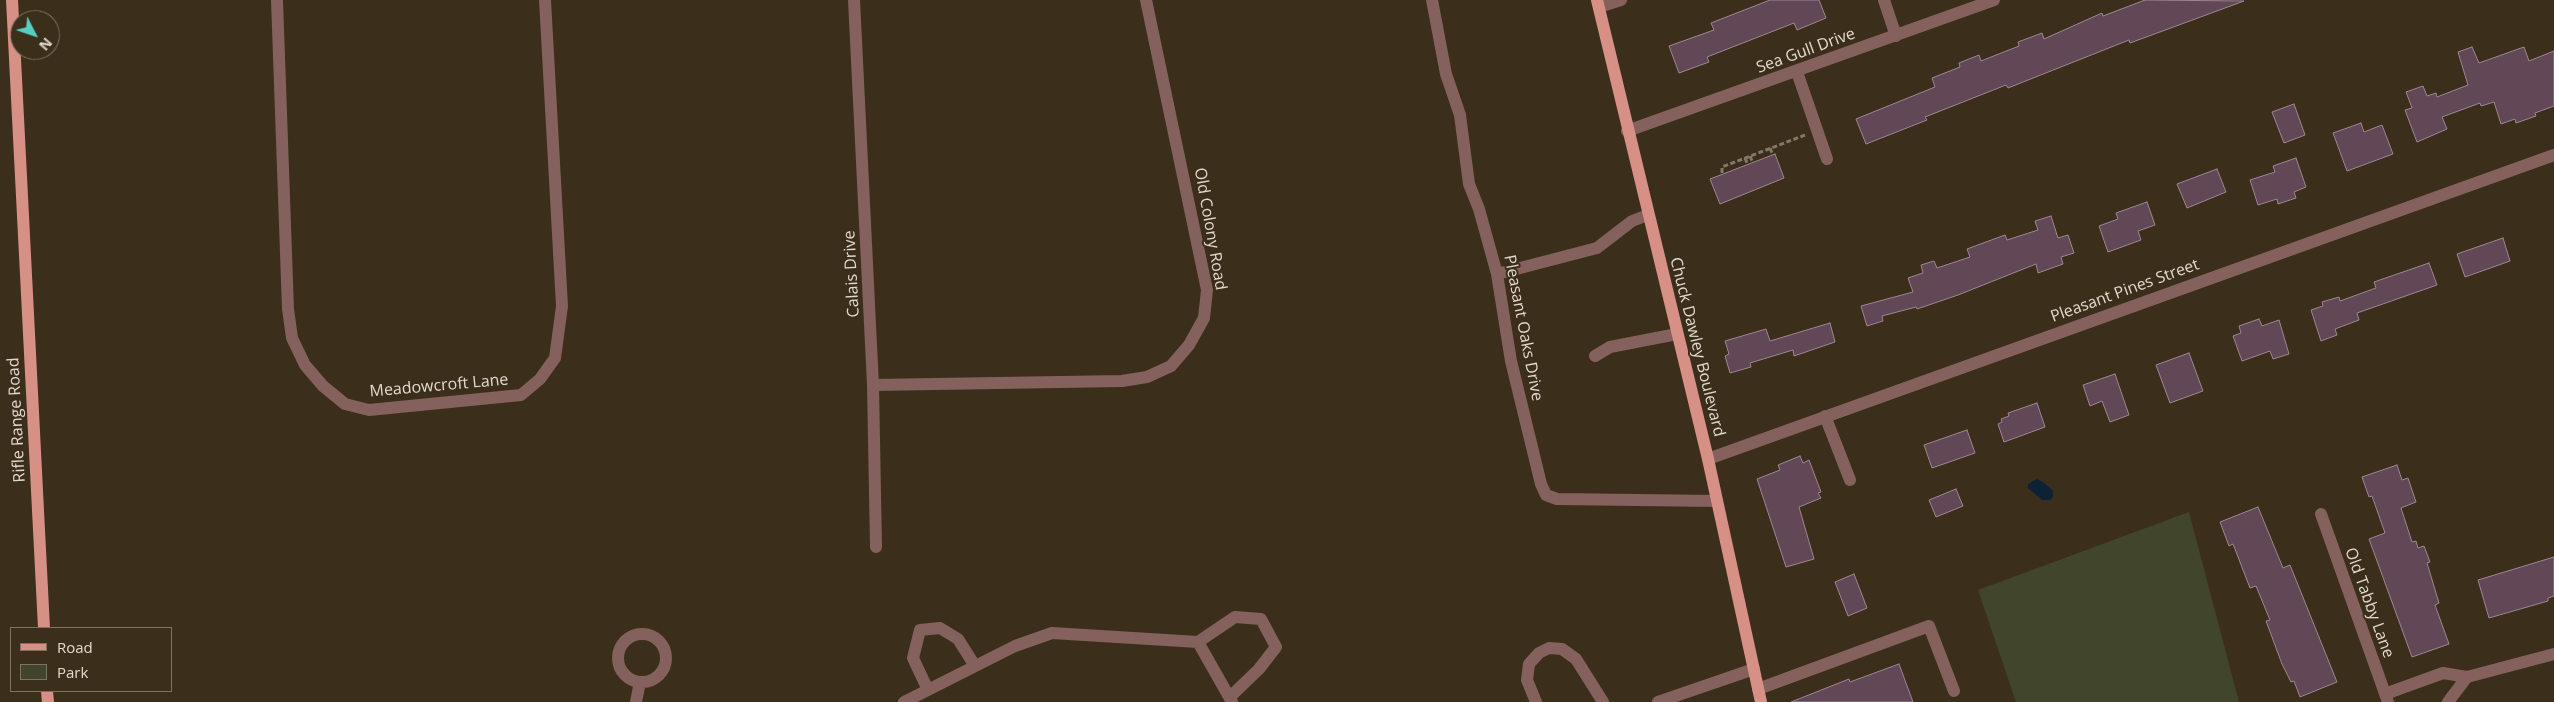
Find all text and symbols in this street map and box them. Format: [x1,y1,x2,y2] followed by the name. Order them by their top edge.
[10,10,60,60] north arrow
[1754,24,1858,78] street label: Sea Gull Drive
[35,34,57,55] text: N
[1190,166,1230,292] street label: Old Colony Road
[840,230,864,318] street label: Calais Drive
[1499,253,1547,403] street label: Pleasant Oaks Drive
[1665,255,1729,439] street label: Chuck Dawley Boulevard
[2048,255,2202,327] street label: Pleasant Pines Street
[4,357,30,483] street label: Rifle Range Road
[369,370,509,402] street label: Meadowcroft Lane
[2340,545,2398,661] street label: Old Tabby Lane
[10,627,172,692] legend
[57,637,93,657] text: Road
[57,662,88,682] text: Park

